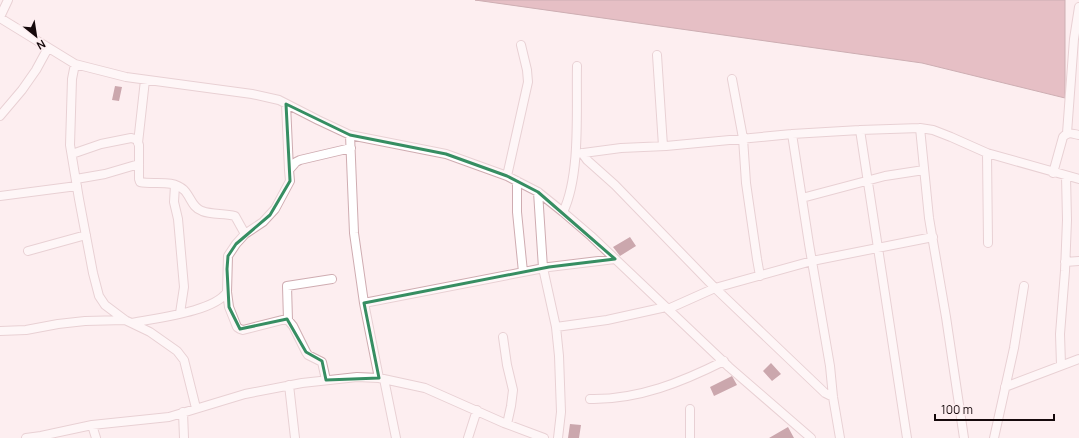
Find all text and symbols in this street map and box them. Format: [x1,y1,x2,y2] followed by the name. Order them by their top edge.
[16,16,56,56] north arrow
[34,37,48,54] text: N
[935,396,1054,422] scale bar
[941,401,973,418] text: 100 m

